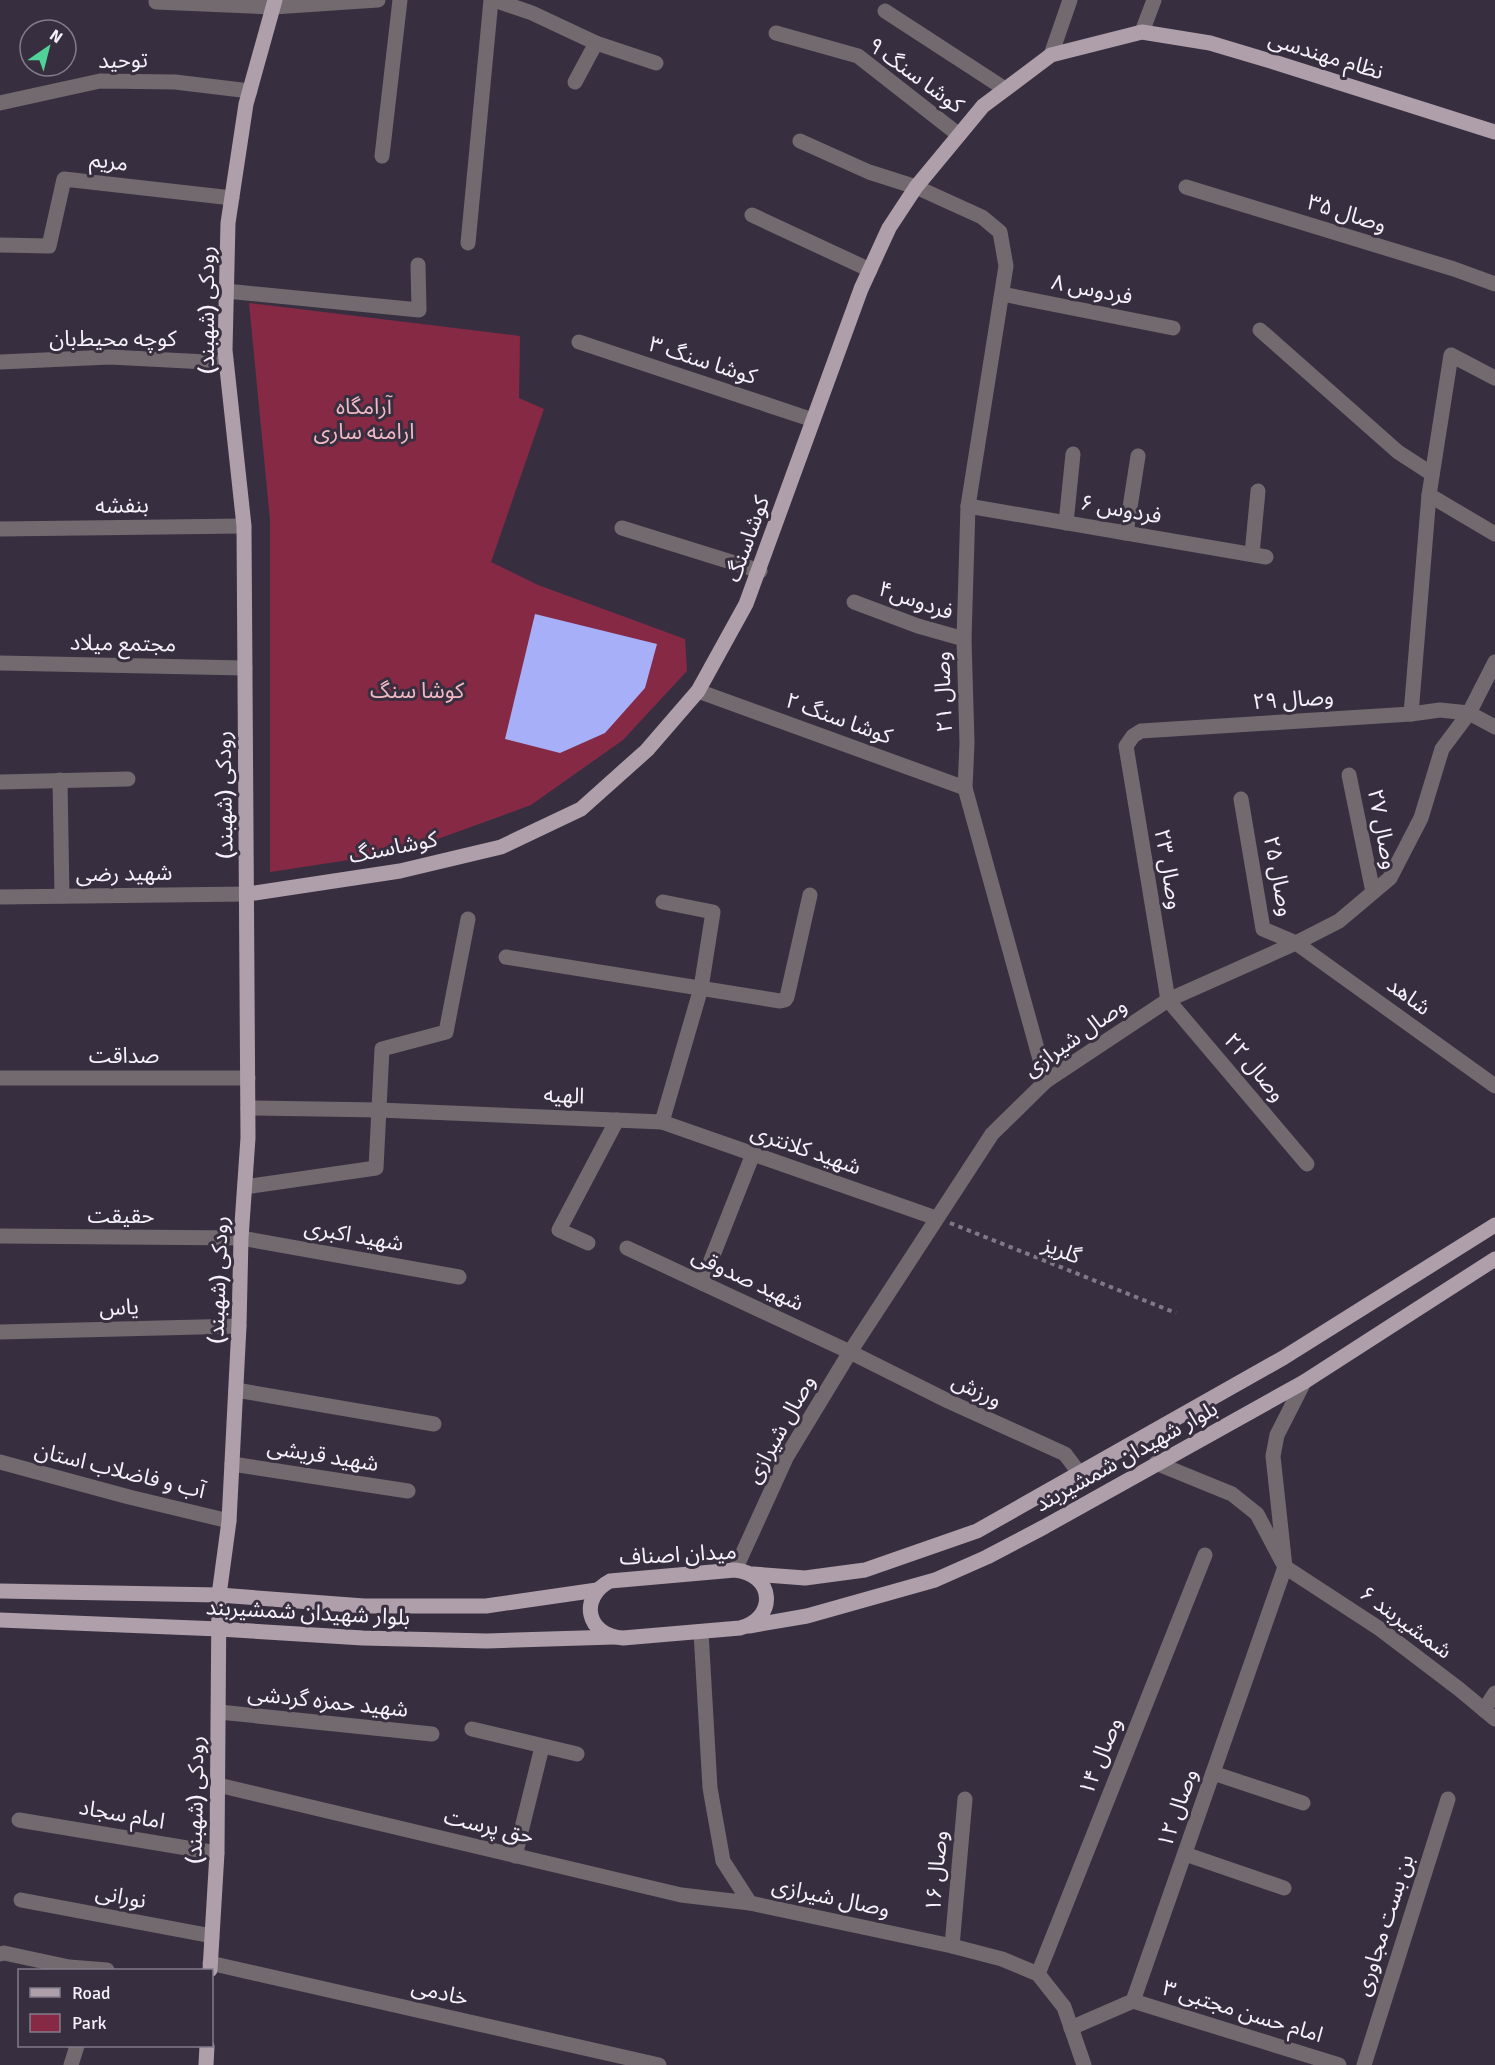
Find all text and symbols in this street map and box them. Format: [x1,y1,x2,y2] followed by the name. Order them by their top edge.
[18,18,78,78] north arrow
[46,25,66,48] text: N
[1264,25,1387,88] street label: نظام مهندسی
[863,31,970,119] street label: کوشا سنگ ۹
[98,46,148,74] street label: توحید
[88,145,130,180] street label: مریم
[1304,188,1390,238] street label: وصال ۳۵
[193,246,220,374] street label: رودکی (شهبند)
[1049,268,1135,310] street label: فردوس ۸
[49,325,178,353] street label: کوچه محیط‌بان
[646,330,761,390] street label: کوشا سنگ ۳
[313,393,415,445] park label: آرامگاه ارامنه ساری
[1078,489,1164,529] street label: فردوس ۶
[95,491,149,519] street label: بنفشه
[719,492,775,586] street label: کوشاسنگ
[875,575,957,625] street label: فردوس۴
[70,629,176,660] street label: مجتمع میلاد
[928,651,958,733] street label: وصال ۲۱
[370,677,465,704] park label: کوشا سنگ
[1251,683,1335,715] street label: وصال ۲۹
[782,686,897,750] street label: کوشا سنگ ۲
[209,731,239,859] street label: رودکی (شهبند)
[1362,786,1404,872] street label: وصال ۲۷
[347,825,440,869] street label: کوشاسنگ
[1149,827,1189,911] street label: وصال ۲۳
[1258,833,1300,919] street label: وصال ۲۵
[75,859,173,887] street label: شهید رضی
[1382,971,1436,1021] street label: شاهد
[1018,992,1132,1082] street label: وصال شیرازی
[1218,1027,1292,1107] street label: وصال ۲۲
[89,1042,159,1069] street label: صداقت
[543,1080,585,1110] street label: الهیه
[747,1118,865,1180] street label: شهید کلانتری
[88,1202,155,1229] street label: حقیقت
[302,1213,406,1257] street label: شهید اکبری
[202,1215,234,1345] street label: رودکی (شهبند)
[1038,1230,1086,1270] street label: گلریز
[688,1241,808,1317] street label: شهید صدوقی
[99,1293,139,1321] street label: یاس
[948,1367,1006,1413] street label: ورزش
[739,1370,821,1488] street label: وصال شیرازی
[1030,1395,1222,1517] street label: بلوار شهیدان شمشیربند
[265,1433,381,1477] street label: شهید قریشی
[32,1436,210,1505] street label: آب و فاضلاب استان
[619,1537,737,1571] street label: میدان اصناف
[1355,1579,1457,1665] street label: شمشیربند ۶
[205,1593,411,1631] street label: بلوار شهیدان شمشیربند
[246,1679,410,1723] street label: شهید حمزه گردشی
[1072,1713,1128,1799] street label: وصال ۱۴
[180,1736,210,1864] street label: رودکی (شهبند)
[1151,1765,1203,1851] street label: وصال ۱۲
[76,1793,167,1838] street label: امام سجاد
[441,1803,537,1851] street label: حق پرست
[919,1829,953,1913] street label: وصال ۱۶
[1348,1851,1420,1999] street label: بن بست مجاوری
[770,1871,892,1923] street label: وصال شیرازی
[93,1878,149,1914] street label: نورانی
[18,1969,213,2047] legend
[409,1972,471,2012] street label: خادمی
[1159,1974,1326,2051] street label: امام حسن مجتبی ۳
[72,1982,111,2004] text: Road
[72,2012,107,2034] text: Park

